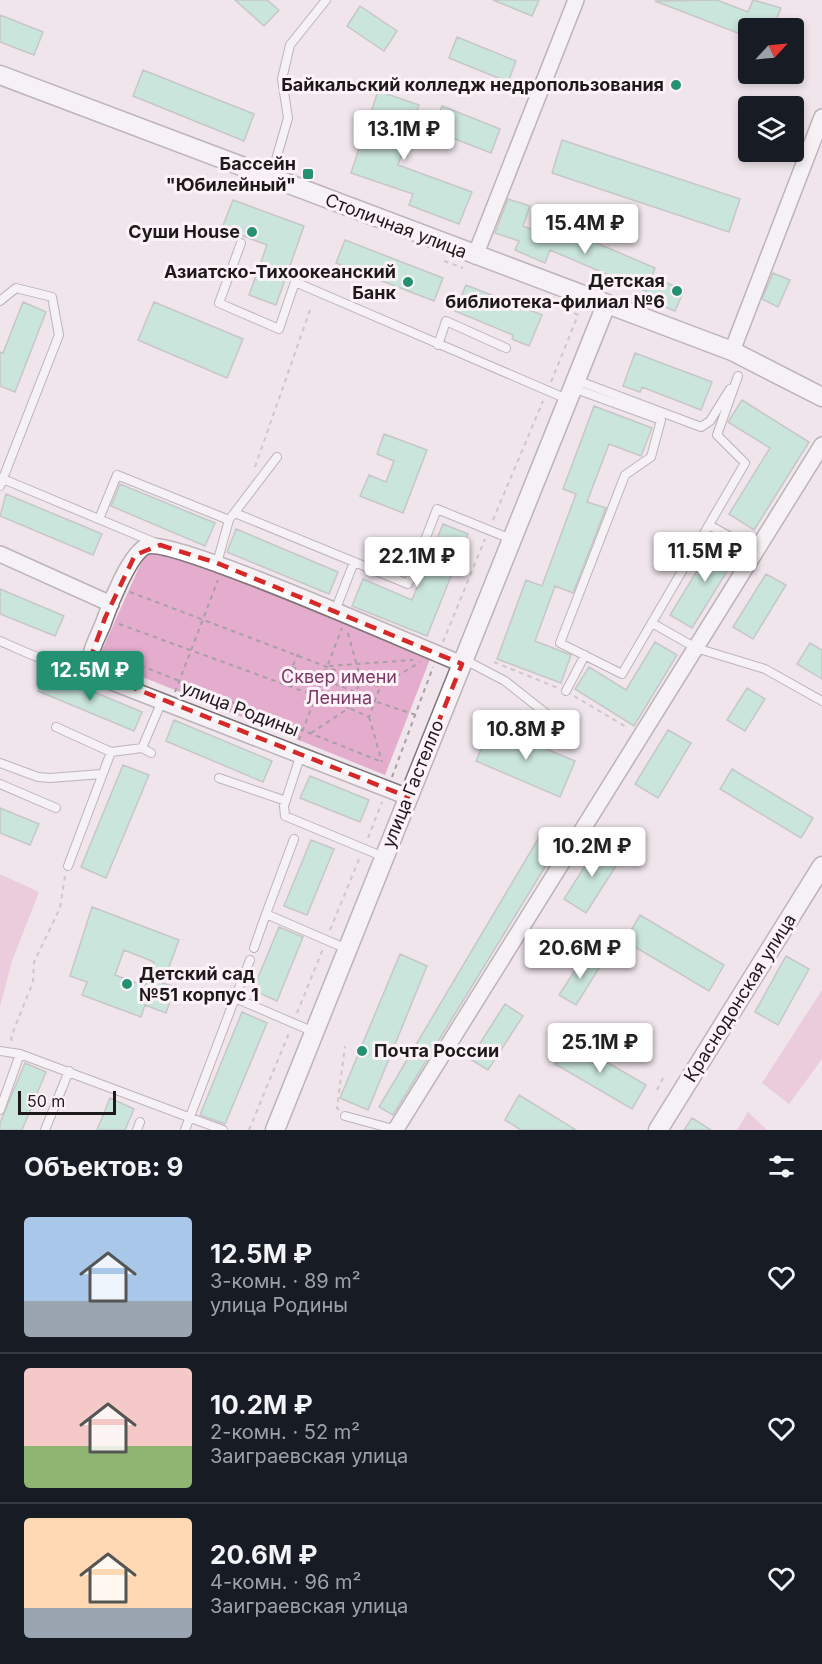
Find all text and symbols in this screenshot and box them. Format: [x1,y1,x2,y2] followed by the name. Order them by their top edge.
[738,18,804,84] north arrow
[738,18,804,162] map controls
[281,74,664,95] place label: Байкальский колледж недропользования
[669,78,683,92] marker: Байкальский колледж недропользования
[738,96,804,162] button: layers
[349,110,459,161] pin: 13.1M ₽
[368,117,440,141] text: 13.1M ₽
[166,153,296,195] place label: Бассейн "Юбилейный"
[301,167,315,181] marker: Бассейн "Юбилейный"
[322,189,470,262] street label: Столичная улица
[530,204,640,255] pin: 15.4M ₽
[545,211,625,235] text: 15.4M ₽
[128,221,240,242] place label: Суши House
[245,225,259,239] marker: Суши House
[164,261,397,303] place label: Азиатско-Тихоокеанский Банк
[445,270,665,312] place label: Детская библиотека-филиал №6
[401,275,415,289] marker: Азиатско-Тихоокеанский Банк
[670,284,684,298] marker: Детская библиотека-филиал №6
[650,532,760,583] pin: 11.5M ₽
[362,537,472,588] pin: 22.1M ₽
[668,539,742,563] text: 11.5M ₽
[379,544,455,568] text: 22.1M ₽
[35,651,145,702] pin: 12.5M ₽
[51,658,129,682] text: 12.5M ₽
[281,666,397,708] park label: Сквер имени Ленина
[178,676,302,741] street label: улица Родины
[471,710,581,761] pin: 10.8M ₽
[377,717,448,851] street label: улица Гастелло
[487,717,565,741] text: 10.8M ₽
[537,827,647,878] pin: 10.2M ₽
[552,834,632,858] text: 10.2M ₽
[679,910,800,1086] street label: Краснодонская улица
[525,929,635,980] pin: 20.6M ₽
[539,936,621,960] text: 20.6M ₽
[139,963,259,1005] place label: Детский сад №51 корпус 1
[120,977,134,991] marker: Детский сад №51 корпус 1
[545,1023,655,1074] pin: 25.1M ₽
[562,1030,638,1054] text: 25.1M ₽
[374,1040,499,1061] place label: Почта России
[355,1044,369,1058] marker: Почта России
[18,1088,116,1116] scale bar
[27,1091,65,1111] text: 50 m
[765,1150,798,1183] icon: filters
[24,1151,183,1182] text: Объектов: 9
[210,1238,312,1269] text: 12.5M ₽
[72,1241,144,1313] icon: home
[765,1261,798,1294] icon: heart
[210,1269,361,1293] text: 3-комн. · 89 m²
[210,1293,348,1317] text: улица Родины
[210,1389,313,1420] text: 10.2M ₽
[72,1392,144,1464] icon: home
[765,1412,798,1445] icon: heart
[210,1420,360,1444] text: 2-комн. · 52 m²
[210,1444,408,1468] text: Заиграевская улица
[210,1539,318,1570] text: 20.6M ₽
[72,1542,144,1614] icon: home
[765,1562,798,1595] icon: heart
[210,1570,361,1594] text: 4-комн. · 96 m²
[210,1594,408,1618] text: Заиграевская улица

